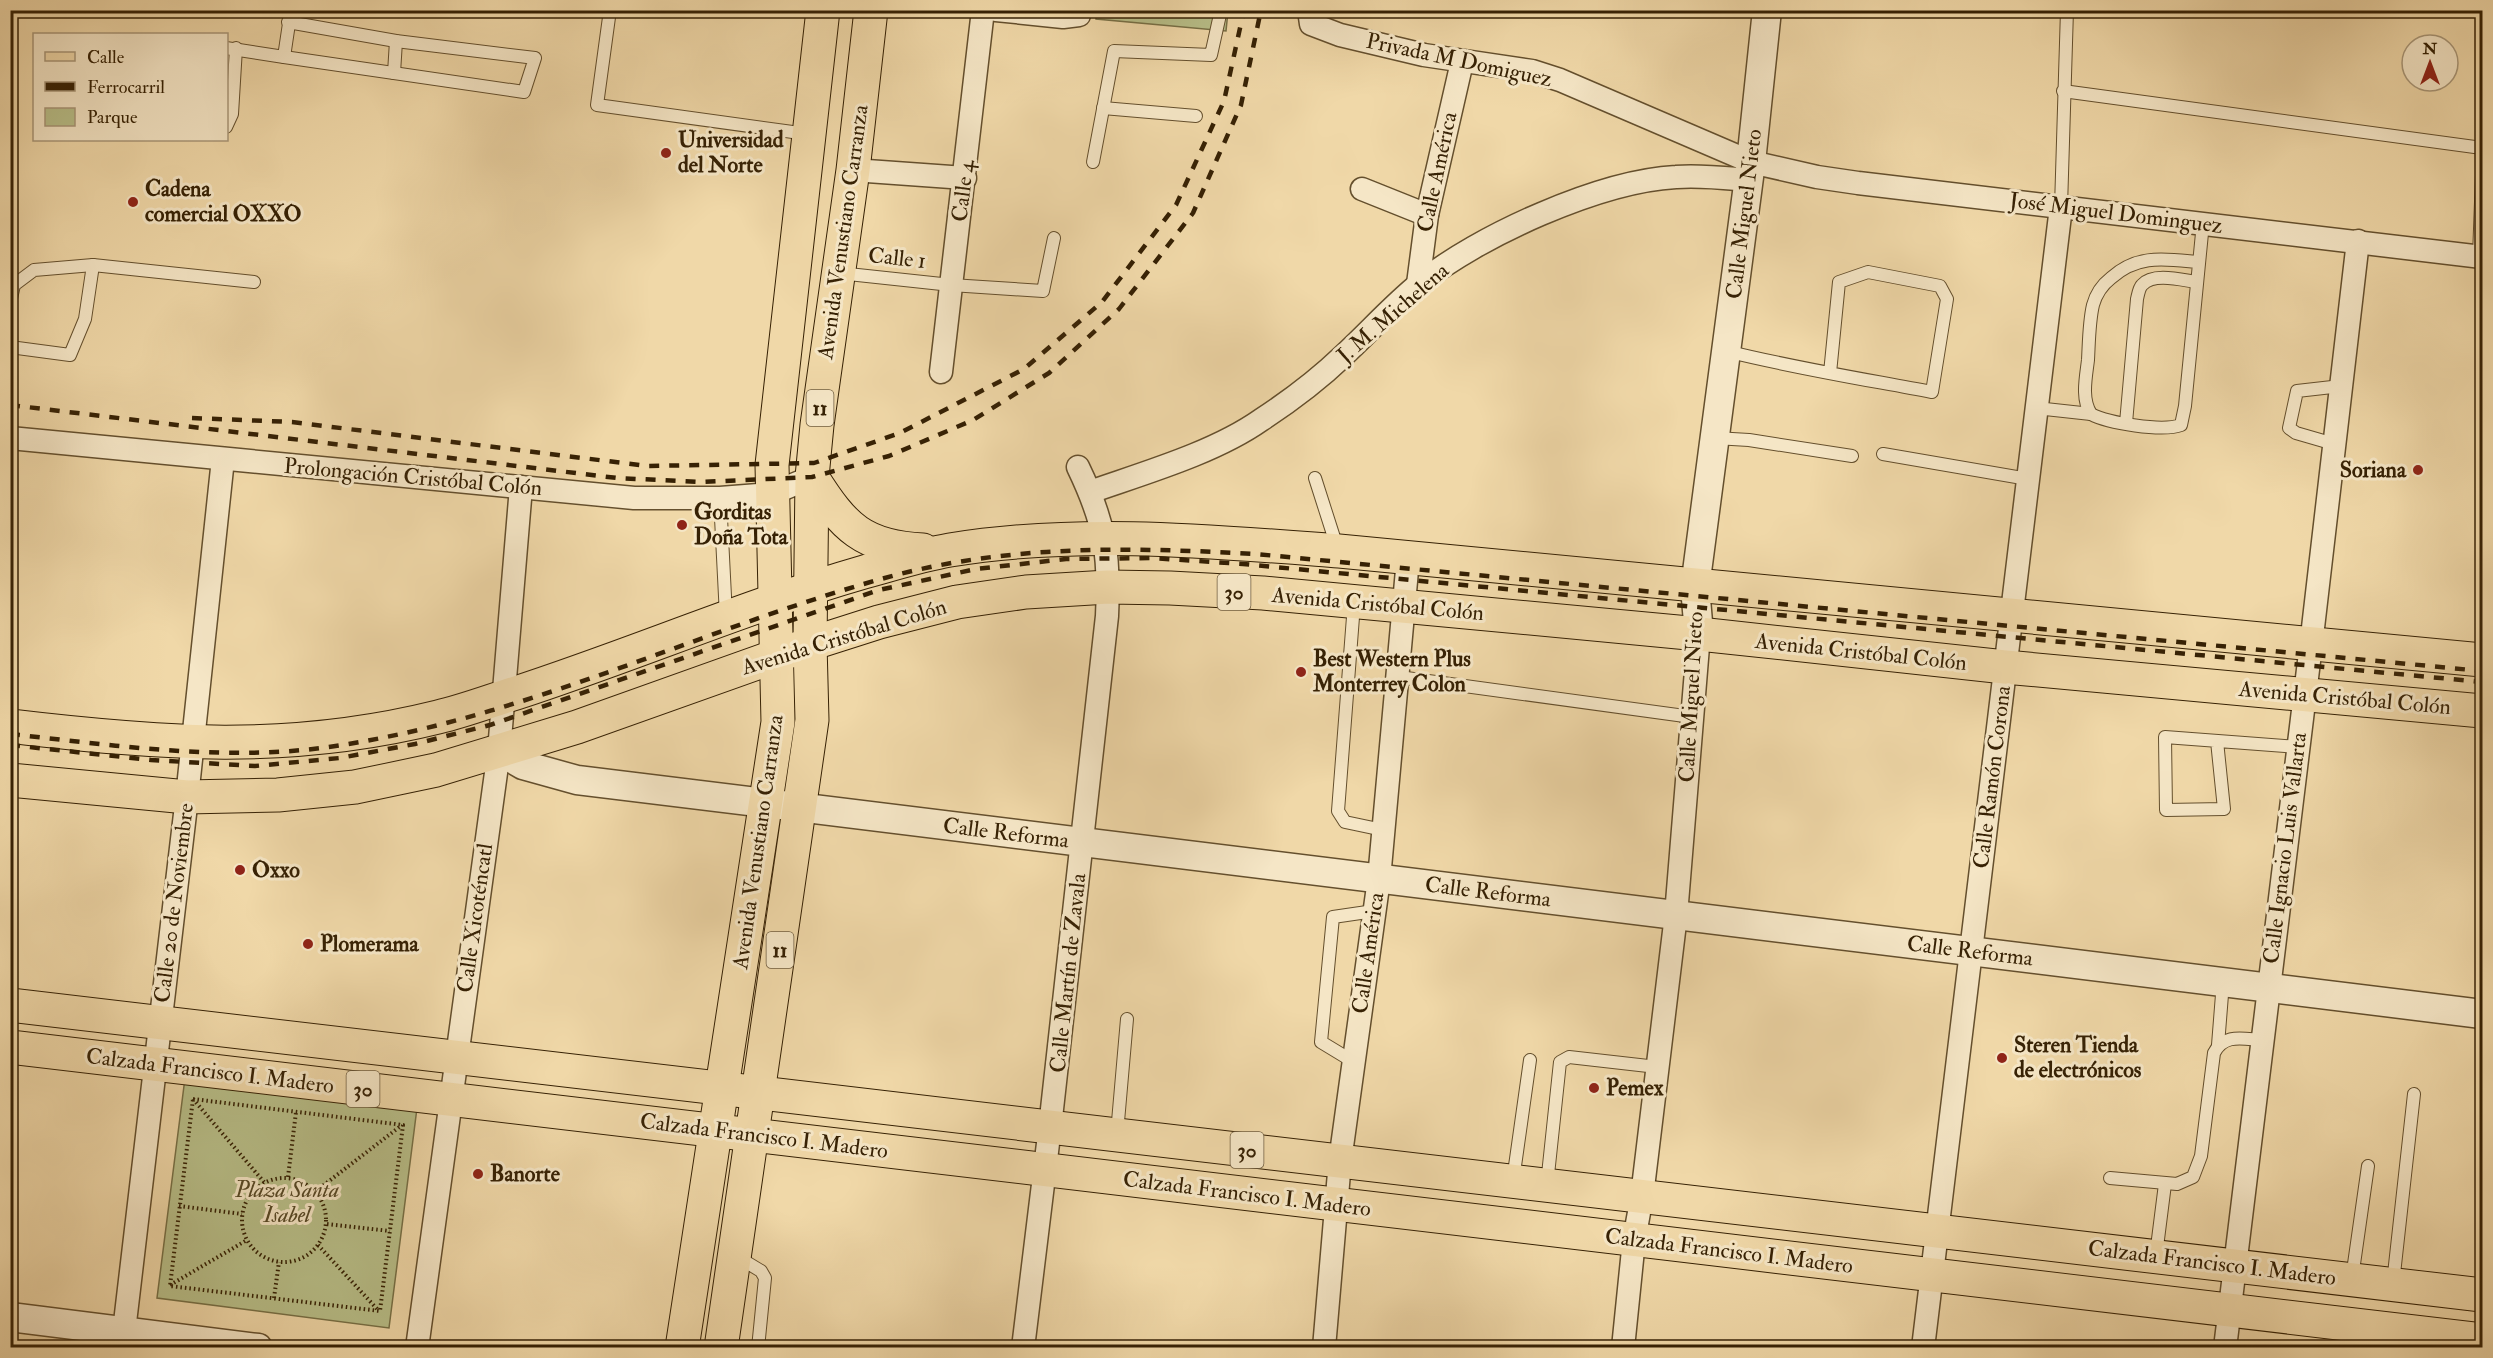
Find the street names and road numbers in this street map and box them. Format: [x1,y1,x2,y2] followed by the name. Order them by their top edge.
[1364,27,1555,93] street label: Privada M Domiguez
[811,102,875,362] street label: Avenida Venustiano Carranza
[1411,108,1464,235] street label: Calle América
[1720,127,1768,301] street label: Calle Miguel Nieto
[945,157,981,223] street label: Calle 4
[2007,186,2224,240] street label: José Miguel Dominguez
[867,241,927,275] street label: Calle 1
[1330,256,1455,370] street label: J. M. Michelena
[806,390,834,426] road number: 11
[283,452,543,502] street label: Prolongación Cristóbal Colón
[1218,574,1250,610] road number: 30
[1270,581,1485,627] street label: Avenida Cristóbal Colón
[737,592,950,682] street label: Avenida Cristóbal Colón
[1673,611,1709,783] street label: Calle Miguel Nieto
[1753,627,1968,677] street label: Avenida Cristóbal Colón
[2237,675,2452,721] street label: Avenida Cristóbal Colón
[1967,683,2017,870] street label: Calle Ramón Corona
[726,712,790,972] street label: Avenida Venustiano Carranza
[2257,730,2313,965] street label: Calle Ignacio Luis Vallarta
[148,802,200,1004] street label: Calle 20 de Noviembre
[941,811,1072,855] street label: Calle Reforma
[451,841,499,994] street label: Calle Xicoténcatl
[1423,870,1554,914] street label: Calle Reforma
[1044,871,1092,1074] street label: Calle Martín de Zavala
[1346,890,1390,1015] street label: Calle América
[1905,929,2036,973] street label: Calle Reforma
[766,932,794,968] road number: 11
[84,1042,336,1100] street label: Calzada Francisco I. Madero
[346,1071,380,1107] road number: 30
[638,1107,890,1165] street label: Calzada Francisco I. Madero
[1230,1132,1264,1168] road number: 30
[1121,1165,1373,1223] street label: Calzada Francisco I. Madero
[1603,1222,1855,1280] street label: Calzada Francisco I. Madero
[2086,1234,2338,1292] street label: Calzada Francisco I. Madero

